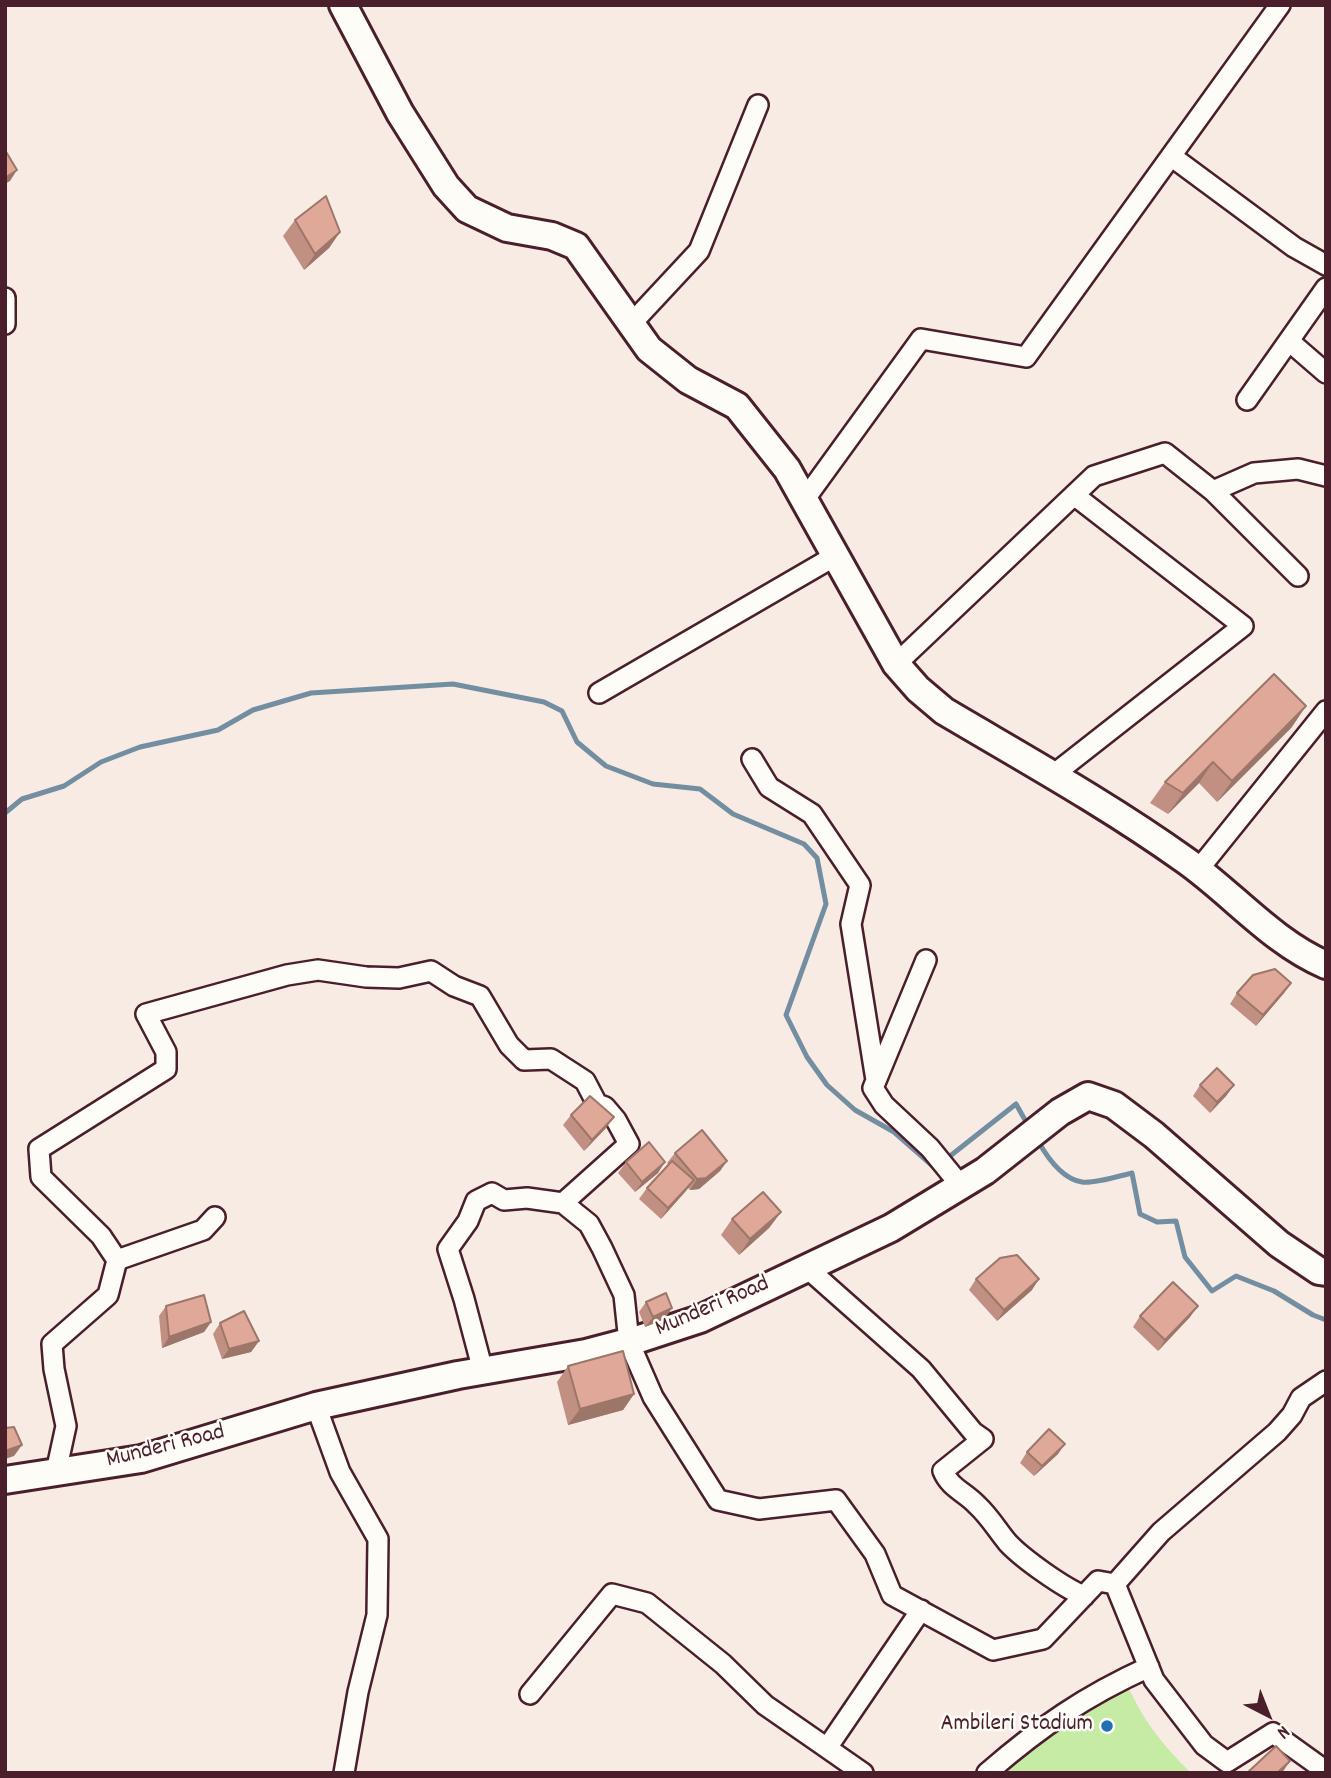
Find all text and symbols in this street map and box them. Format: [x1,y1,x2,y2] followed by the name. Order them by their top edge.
[652,1271,774,1345] street label: Munderi Road
[104,1419,228,1477] street label: Munderi Road
[1233,1680,1303,1750] north arrow
[940,1712,1093,1740] place label: Ambileri Stadium
[1099,1718,1115,1734] marker: Ambileri Stadium
[1270,1718,1295,1744] text: N

